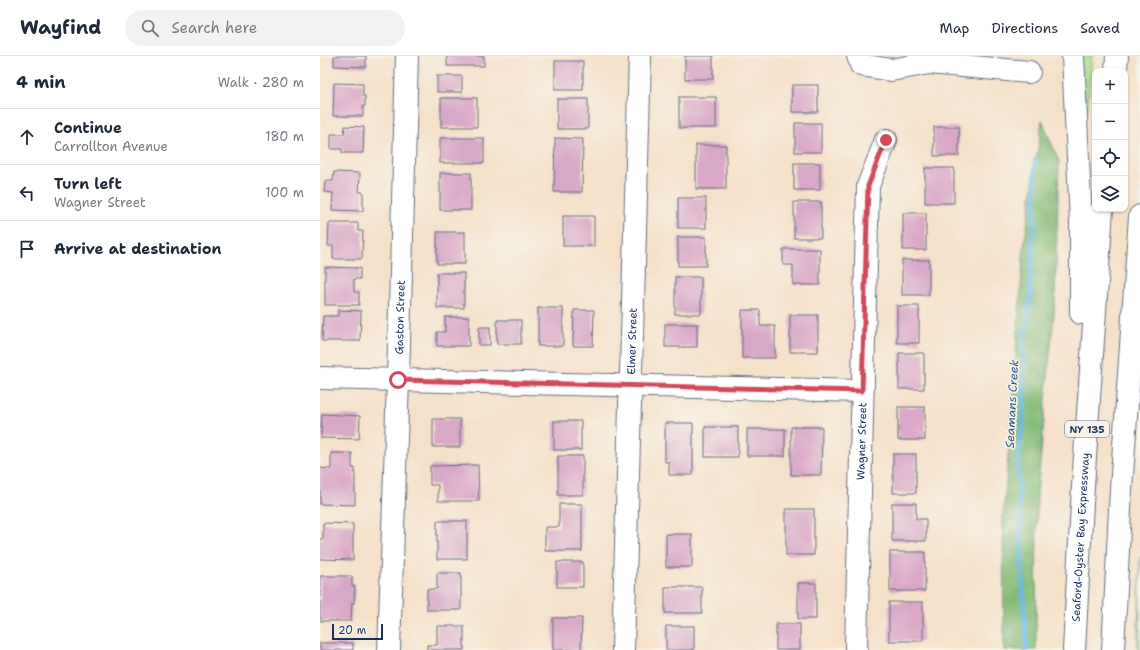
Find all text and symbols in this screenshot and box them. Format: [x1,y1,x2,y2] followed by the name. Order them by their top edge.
[125,10,405,46] search box
[20,15,101,40] text: Wayfind
[139,17,161,39] icon: search
[171,18,257,38] text: Search here
[940,19,970,37] text: Map
[992,19,1058,37] text: Directions
[1080,19,1120,37] text: Saved
[1092,68,1128,212] map controls
[1092,68,1128,104] button: +
[16,71,66,93] text: 4 min
[218,74,304,91] text: Walk · 280 m
[1092,104,1128,140] button: −
[54,118,122,138] text: Continue
[16,126,38,148] icon: ahead
[265,128,304,145] text: 180 m
[877,131,895,149] route end
[54,138,168,155] text: Carrollton Avenue
[1092,140,1128,176] button: locate
[54,174,122,194] text: Turn left
[1092,176,1128,212] button: layers
[16,182,38,204] icon: left
[265,184,304,201] text: 100 m
[54,194,146,211] text: Wagner Street
[16,238,38,260] icon: arrive
[54,239,222,259] text: Arrive at destination
[392,280,409,355] street label: Gaston Street
[624,307,641,375] street label: Elmer Street
[1002,359,1022,449] water label: Seamans Creek
[389,371,407,389] route start
[853,402,870,480] street label: Wagner Street
[1065,421,1109,437] road number: NY 135
[1069,452,1093,622] street label: Seaford-Oyster Bay Expressway
[332,622,383,641] scale bar
[338,623,366,638] text: 20 m

